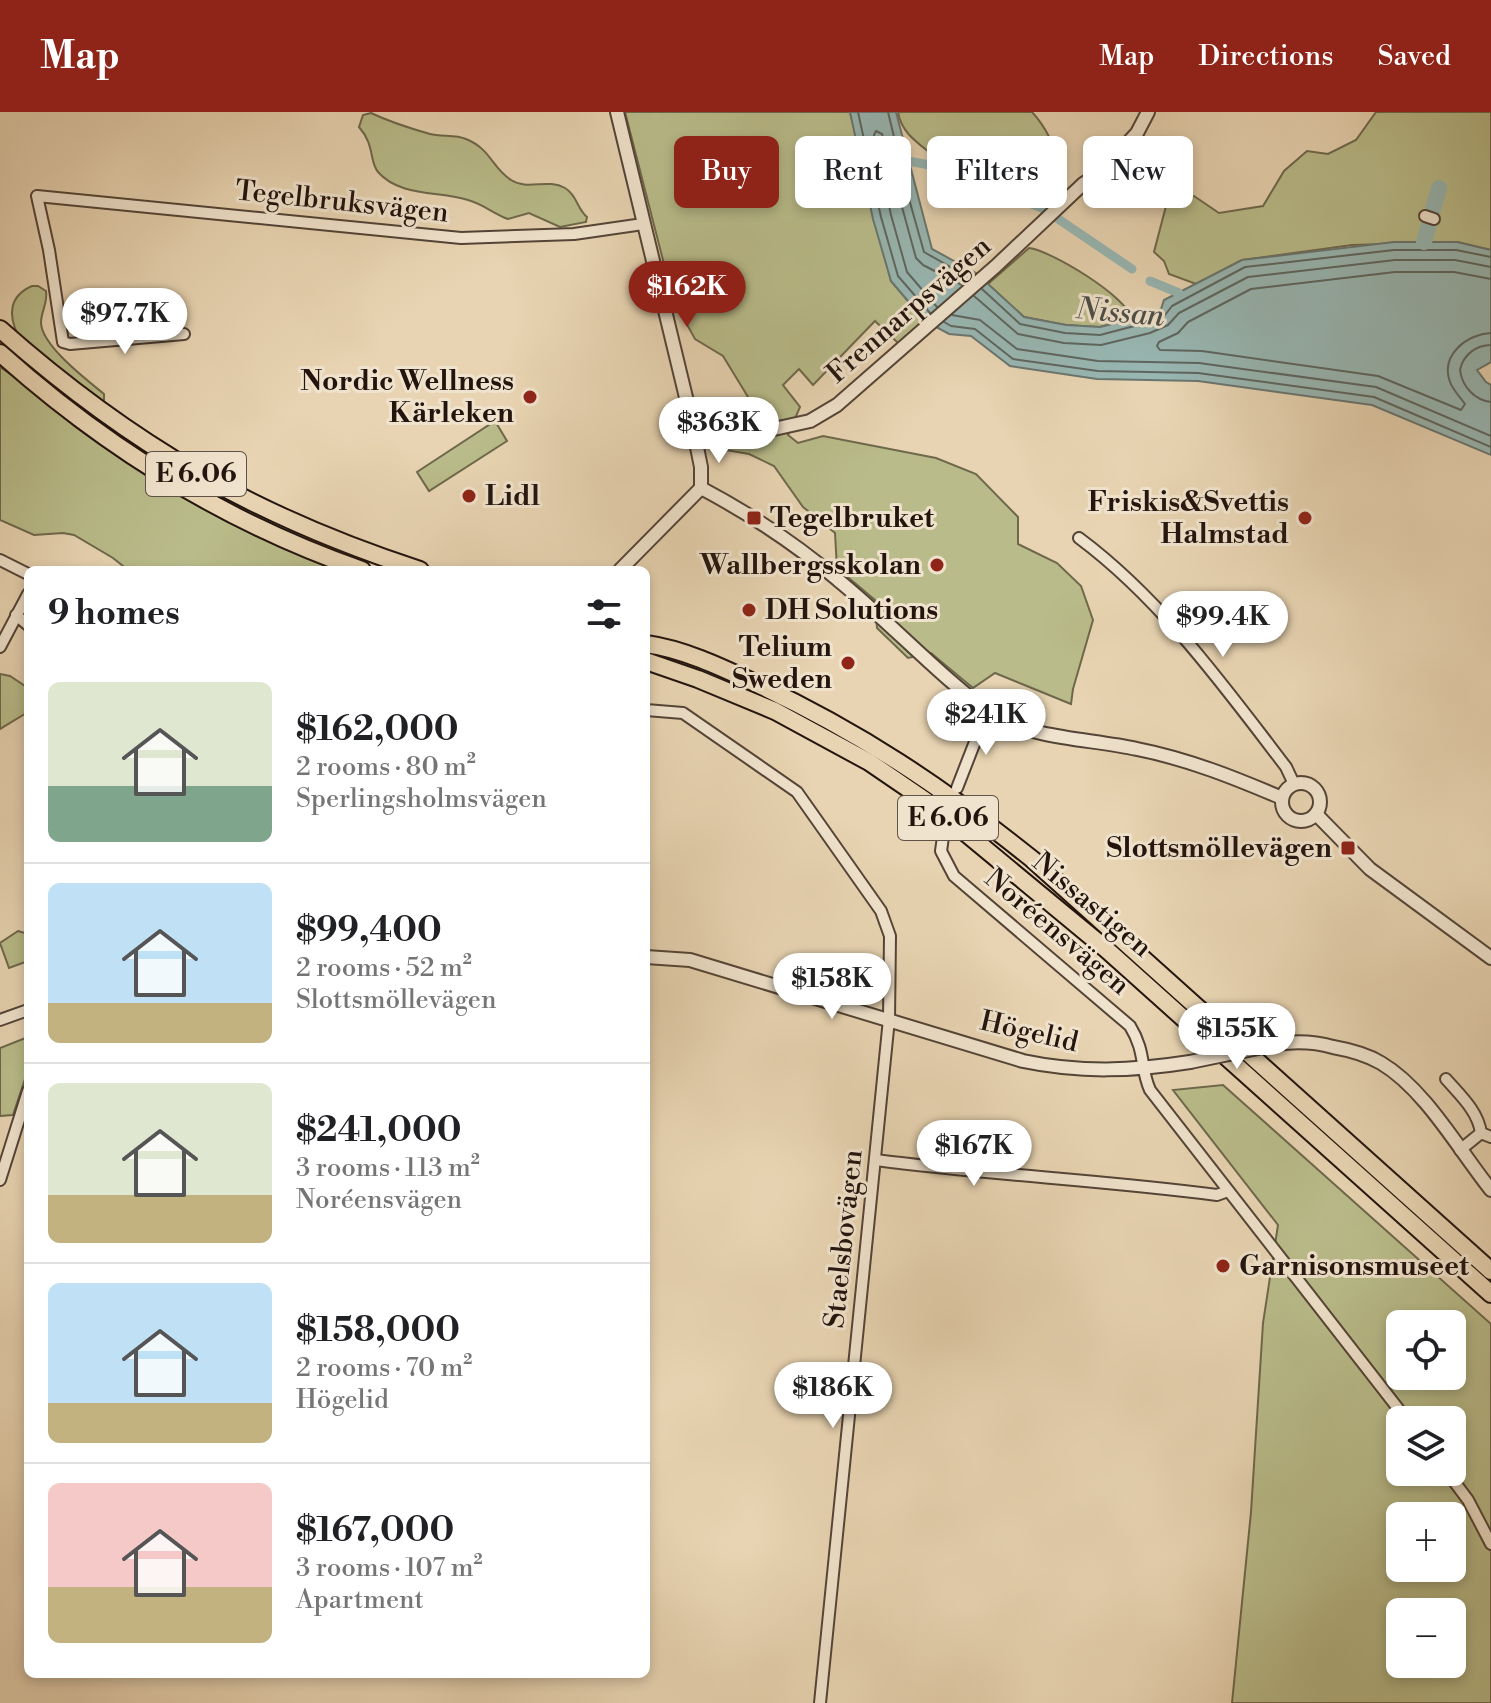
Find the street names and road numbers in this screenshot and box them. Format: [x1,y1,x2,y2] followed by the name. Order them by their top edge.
[234,173,451,231] street label: Tegelbruksvägen
[820,229,999,391] street label: Frennarpsvägen
[146,452,246,496] road number: E 6.06
[898,796,998,840] road number: E 6.06
[1025,845,1159,965] street label: Nissastigen
[977,861,1137,1003] street label: Noréensvägen
[976,1004,1082,1060] street label: Högelid
[817,1148,871,1330] street label: Staelsbovägen

